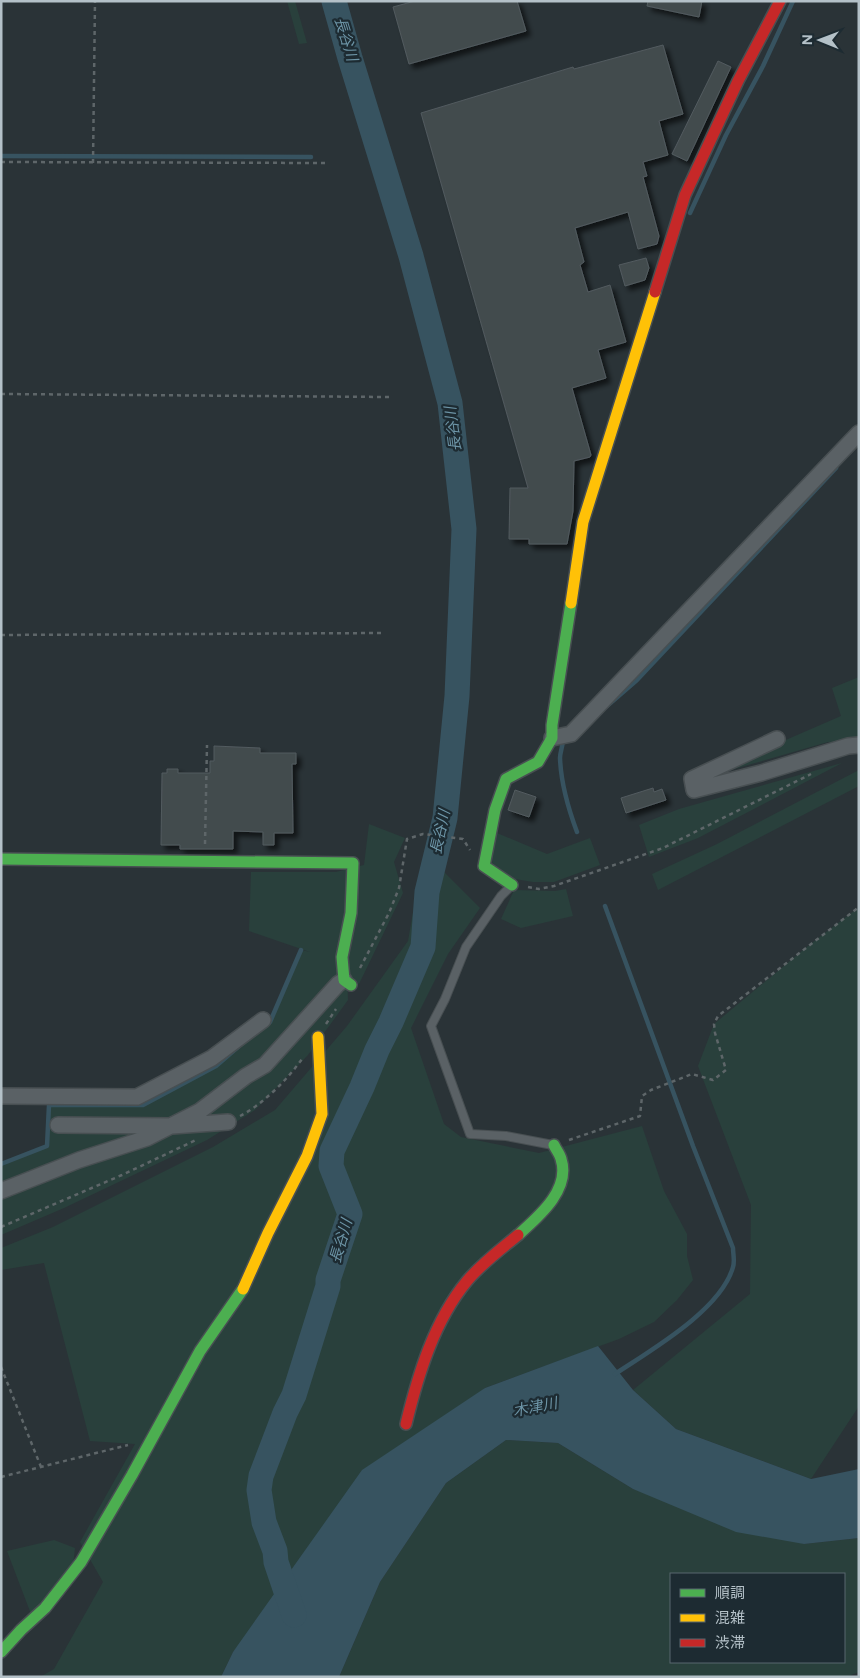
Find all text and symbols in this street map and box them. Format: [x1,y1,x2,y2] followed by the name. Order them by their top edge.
[331,15,362,65] water label: 長谷川
[795,15,845,65] north arrow
[799,34,816,45] text: N
[441,404,465,452] water label: 長谷川
[427,806,454,856] water label: 長谷川
[326,1215,356,1265] water label: 長谷川
[511,1393,561,1420] water label: 木津川
[670,1573,845,1663] legend
[715,1584,745,1602] text: 順調
[715,1609,745,1627] text: 混雑
[715,1634,745,1652] text: 渋滞

